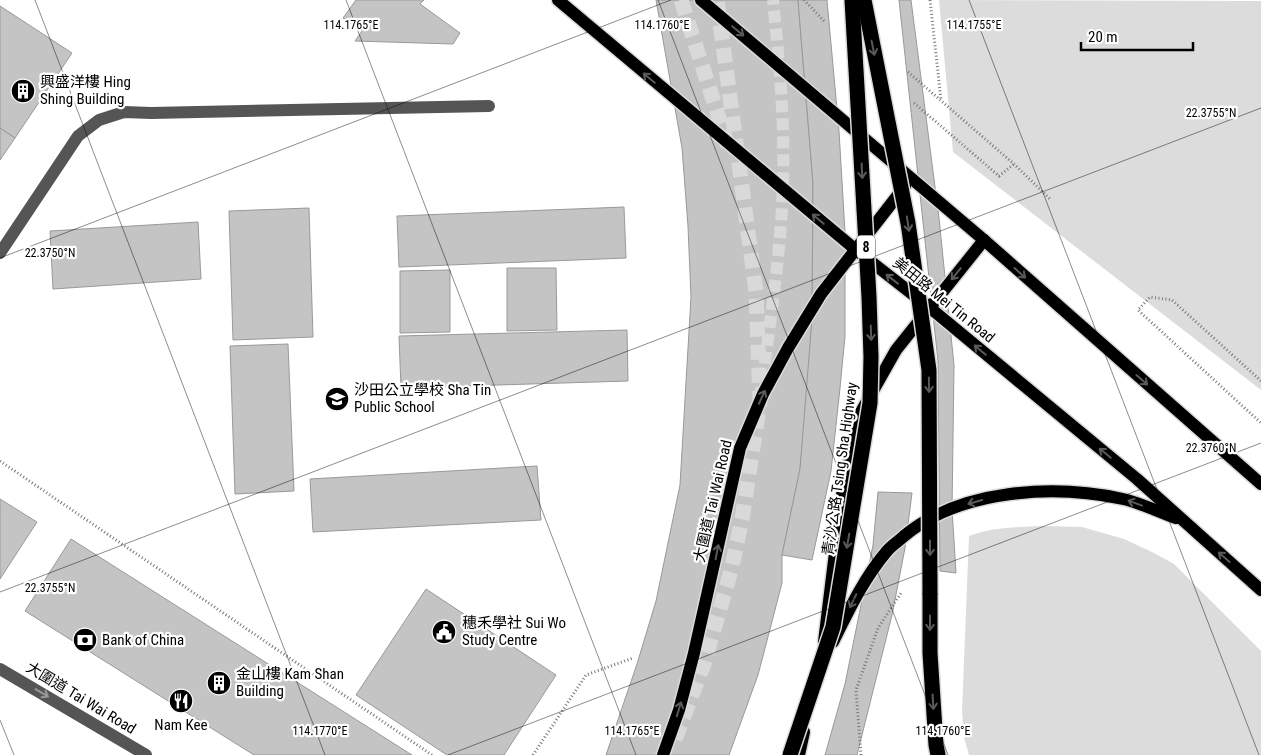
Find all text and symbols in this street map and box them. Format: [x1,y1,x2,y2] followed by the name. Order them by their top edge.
[323,18,379,32] text: 114.1765°E
[634,18,690,32] text: 114.1760°E
[946,18,1002,32] text: 114.1755°E
[1081,20,1194,52] scale bar
[731,26,744,37] one-way arrow
[1088,28,1118,46] text: 20 m
[869,39,879,55] one-way arrow
[643,72,656,83] one-way arrow
[40,73,131,108] place label: 興盛洋樓 Hing Shing Building
[10,78,36,104] building icon: 興盛洋樓 Hing Shing Building
[1186,106,1236,120] text: 22.3755°N
[857,163,866,179] one-way arrow
[812,213,825,224] one-way arrow
[904,216,914,232] one-way arrow
[857,236,875,258] road number: 8
[25,246,75,260] text: 22.3750°N
[890,254,998,346] street label: 美田路 Mei Tin Road
[951,267,962,280] one-way arrow
[1013,267,1026,279] one-way arrow
[886,273,899,284] one-way arrow
[866,325,875,341] one-way arrow
[974,344,987,355] one-way arrow
[1135,374,1148,386] one-way arrow
[924,377,934,393] one-way arrow
[354,381,491,416] place label: 沙田公立學校 Sha Tin Public School
[819,381,861,557] street label: 青沙公路 Tsing Sha Highway
[324,386,350,412] school or university icon: 沙田公立學校 Sha Tin Public School
[758,390,767,405] one-way arrow
[690,438,736,564] street label: 大圍道 Tai Wai Road
[1186,441,1236,455] text: 22.3760°N
[1099,447,1112,458] one-way arrow
[967,498,983,508] one-way arrow
[1127,498,1143,508] one-way arrow
[843,532,853,548] one-way arrow
[925,540,935,556] one-way arrow
[712,545,722,561] one-way arrow
[1218,552,1231,563] one-way arrow
[25,581,75,595] text: 22.3755°N
[848,593,858,608] one-way arrow
[462,614,566,649] place label: 穗禾學社 Sui Wo Study Centre
[925,614,935,631] one-way arrow
[431,619,457,645] public building icon: 穗禾學社 Sui Wo Study Centre
[72,627,98,653] bank icon: Bank of China
[102,631,184,649] place label: Bank of China
[23,658,139,738] street label: 大圍道 Tai Wai Road
[236,665,344,700] place label: 金山樓 Kam Shan Building
[206,670,232,696] building icon: 金山樓 Kam Shan Building
[168,688,194,714] restaurant icon: Nam Kee
[34,689,49,699] one-way arrow
[929,693,938,709] one-way arrow
[674,701,684,717] one-way arrow
[154,716,208,734] place label: Nam Kee
[292,724,348,738] text: 114.1770°E
[604,724,660,738] text: 114.1765°E
[915,724,971,738] text: 114.1760°E

